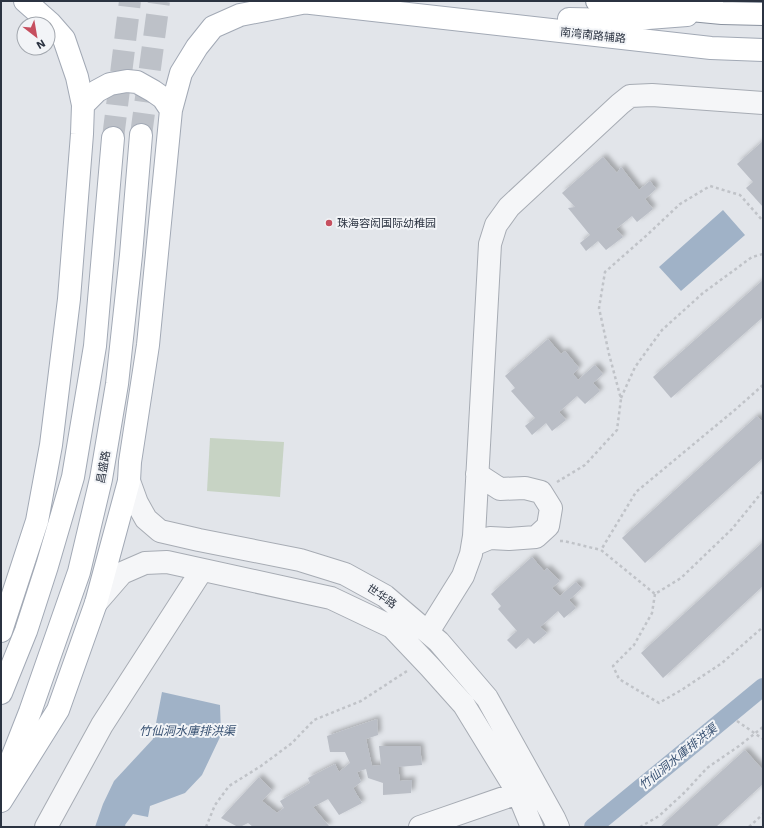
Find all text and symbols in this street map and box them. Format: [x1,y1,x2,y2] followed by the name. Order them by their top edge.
[16,16,56,56] north arrow
[559,26,626,45] street label: 南湾南路辅路
[34,36,48,52] text: N
[337,217,436,230] place label: 珠海容闳国际幼稚园
[324,218,334,228] marker: 珠海容闳国际幼稚园
[94,450,113,484] street label: 昌盛路
[364,582,399,611] street label: 世华路
[636,720,721,793] water label: 竹仙洞水庫排洪渠
[139,724,237,738] water label: 竹仙洞水庫排洪渠

